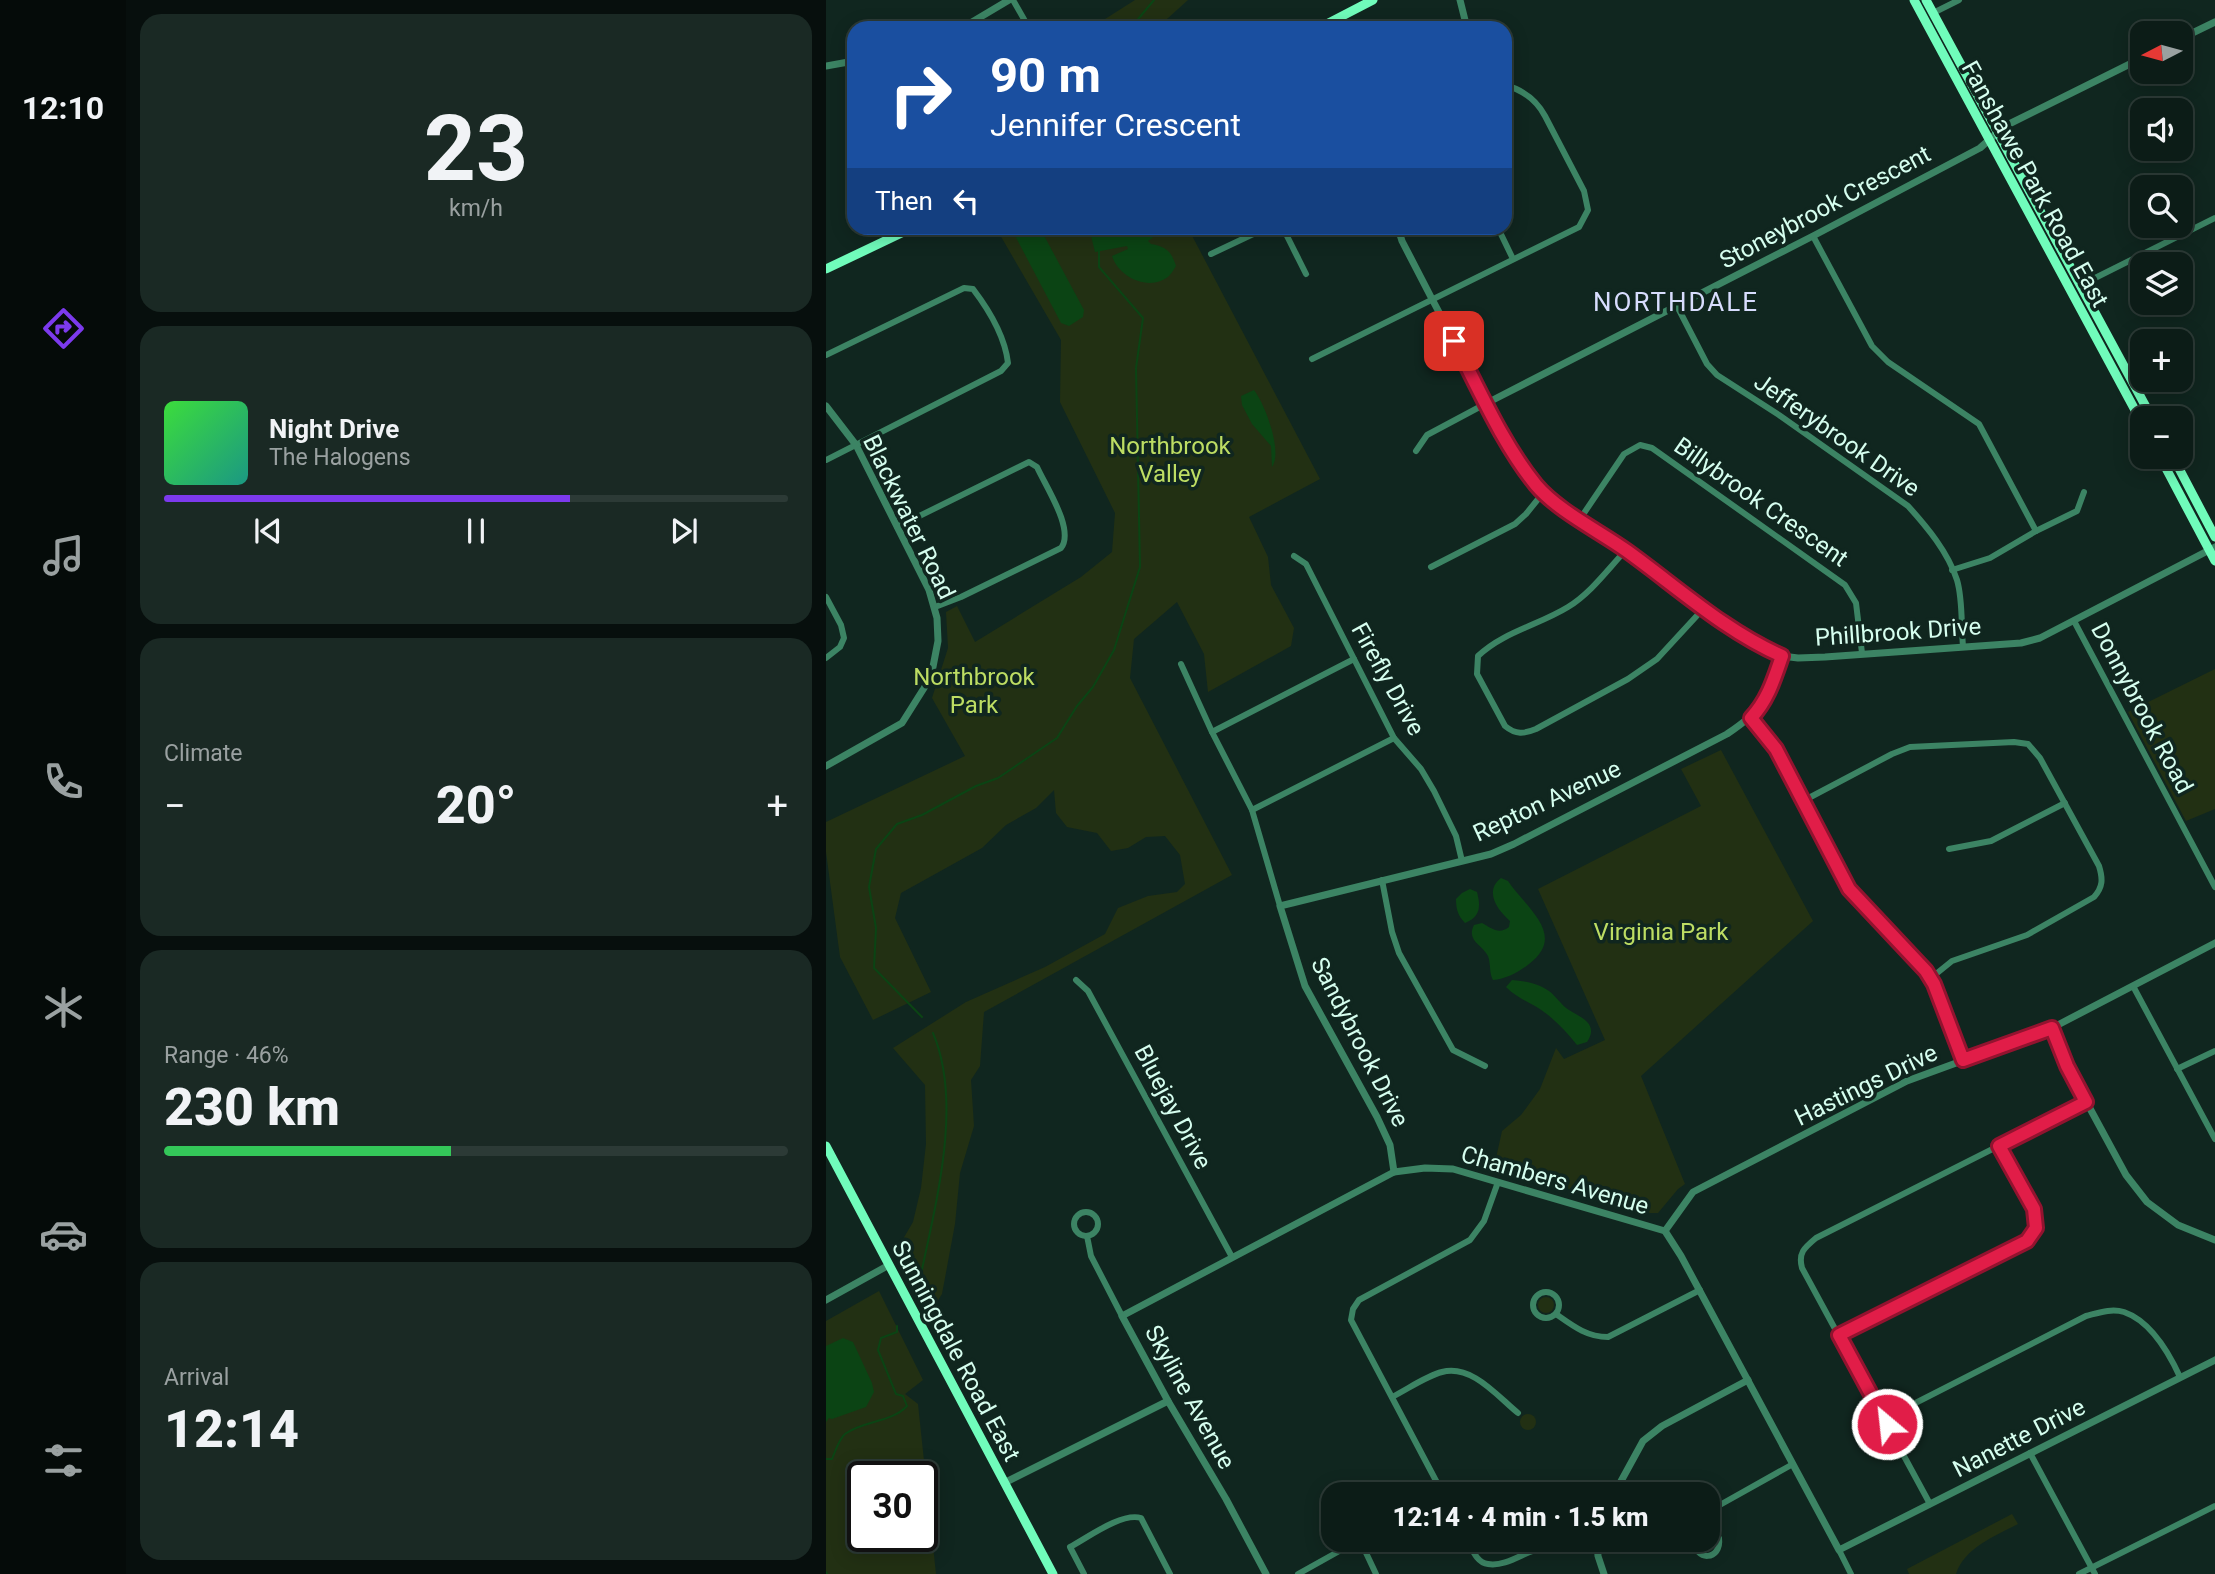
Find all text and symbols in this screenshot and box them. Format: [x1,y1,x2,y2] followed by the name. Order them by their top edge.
[2130,21,2193,84] north arrow
[2130,21,2193,469] map controls
[990,47,1101,104] text: 90 m
[875,49,966,140] icon: right
[1956,56,2114,312] street label: Fanshawe Park Road East
[22,89,104,127] text: 12:10
[424,96,528,202] text: 23
[2130,98,2193,161] button: sound
[990,106,1241,144] text: Jennifer Crescent
[1715,139,1935,274] street label: Stoneybrook Crescent
[2130,175,2193,238] button: search
[947,182,985,220] icon: left
[875,186,933,216] text: Then
[449,195,503,222] text: km/h
[2130,252,2193,315] button: layers
[1593,287,1759,317] district label: NORTHDALE
[39,304,88,353] icon: directions
[1424,311,1484,371] pin
[1435,322,1473,360] icon: arrive
[2130,329,2193,392] button: +
[1749,367,1925,503] street label: Jefferybrook Drive
[2130,406,2193,469] button: −
[269,414,399,444] text: Night Drive
[857,430,961,604] street label: Blackwater Road
[1109,432,1232,488] park label: Northbrook Valley
[1669,432,1853,573] street label: Billybrook Crescent
[269,444,411,471] text: The Halogens
[249,512,287,550] icon: previous
[457,512,495,550] icon: pause
[665,512,703,550] icon: next
[39,531,88,580] icon: music
[1814,612,1982,652] street label: Phillbrook Drive
[1346,618,1430,740] street label: Firefly Drive
[2085,618,2199,798] street label: Donnybrook Road
[913,663,1036,719] park label: Northbrook Park
[164,740,243,767] text: Climate
[1469,755,1625,847] street label: Repton Avenue
[39,757,88,806] icon: phone
[436,775,516,836] text: 20°
[164,784,186,828] text: −
[766,784,788,828] text: +
[1594,918,1729,946] park label: Virginia Park
[1305,953,1415,1131] street label: Sandybrook Drive
[39,983,88,1032] icon: climate
[1790,1038,1942,1132] street label: Hastings Drive
[1129,1040,1217,1174] street label: Bluejay Drive
[164,1042,289,1069] text: Range · 46%
[164,1077,340,1138] text: 230 km
[1458,1140,1652,1220] street label: Chambers Avenue
[39,1210,88,1259] icon: car
[886,1236,1026,1466] street label: Sunningdale Road East
[1139,1320,1241,1474] street label: Skyline Avenue
[164,1364,229,1391] text: Arrival
[1850,1387,1924,1461] position arrow
[1948,1393,2090,1483] street label: Nanette Drive
[164,1399,299,1460] text: 12:14
[39,1436,88,1485] icon: filters
[847,1461,938,1552] speed limit sign: 30
[1393,1502,1648,1532] text: 12:14 · 4 min · 1.5 km

